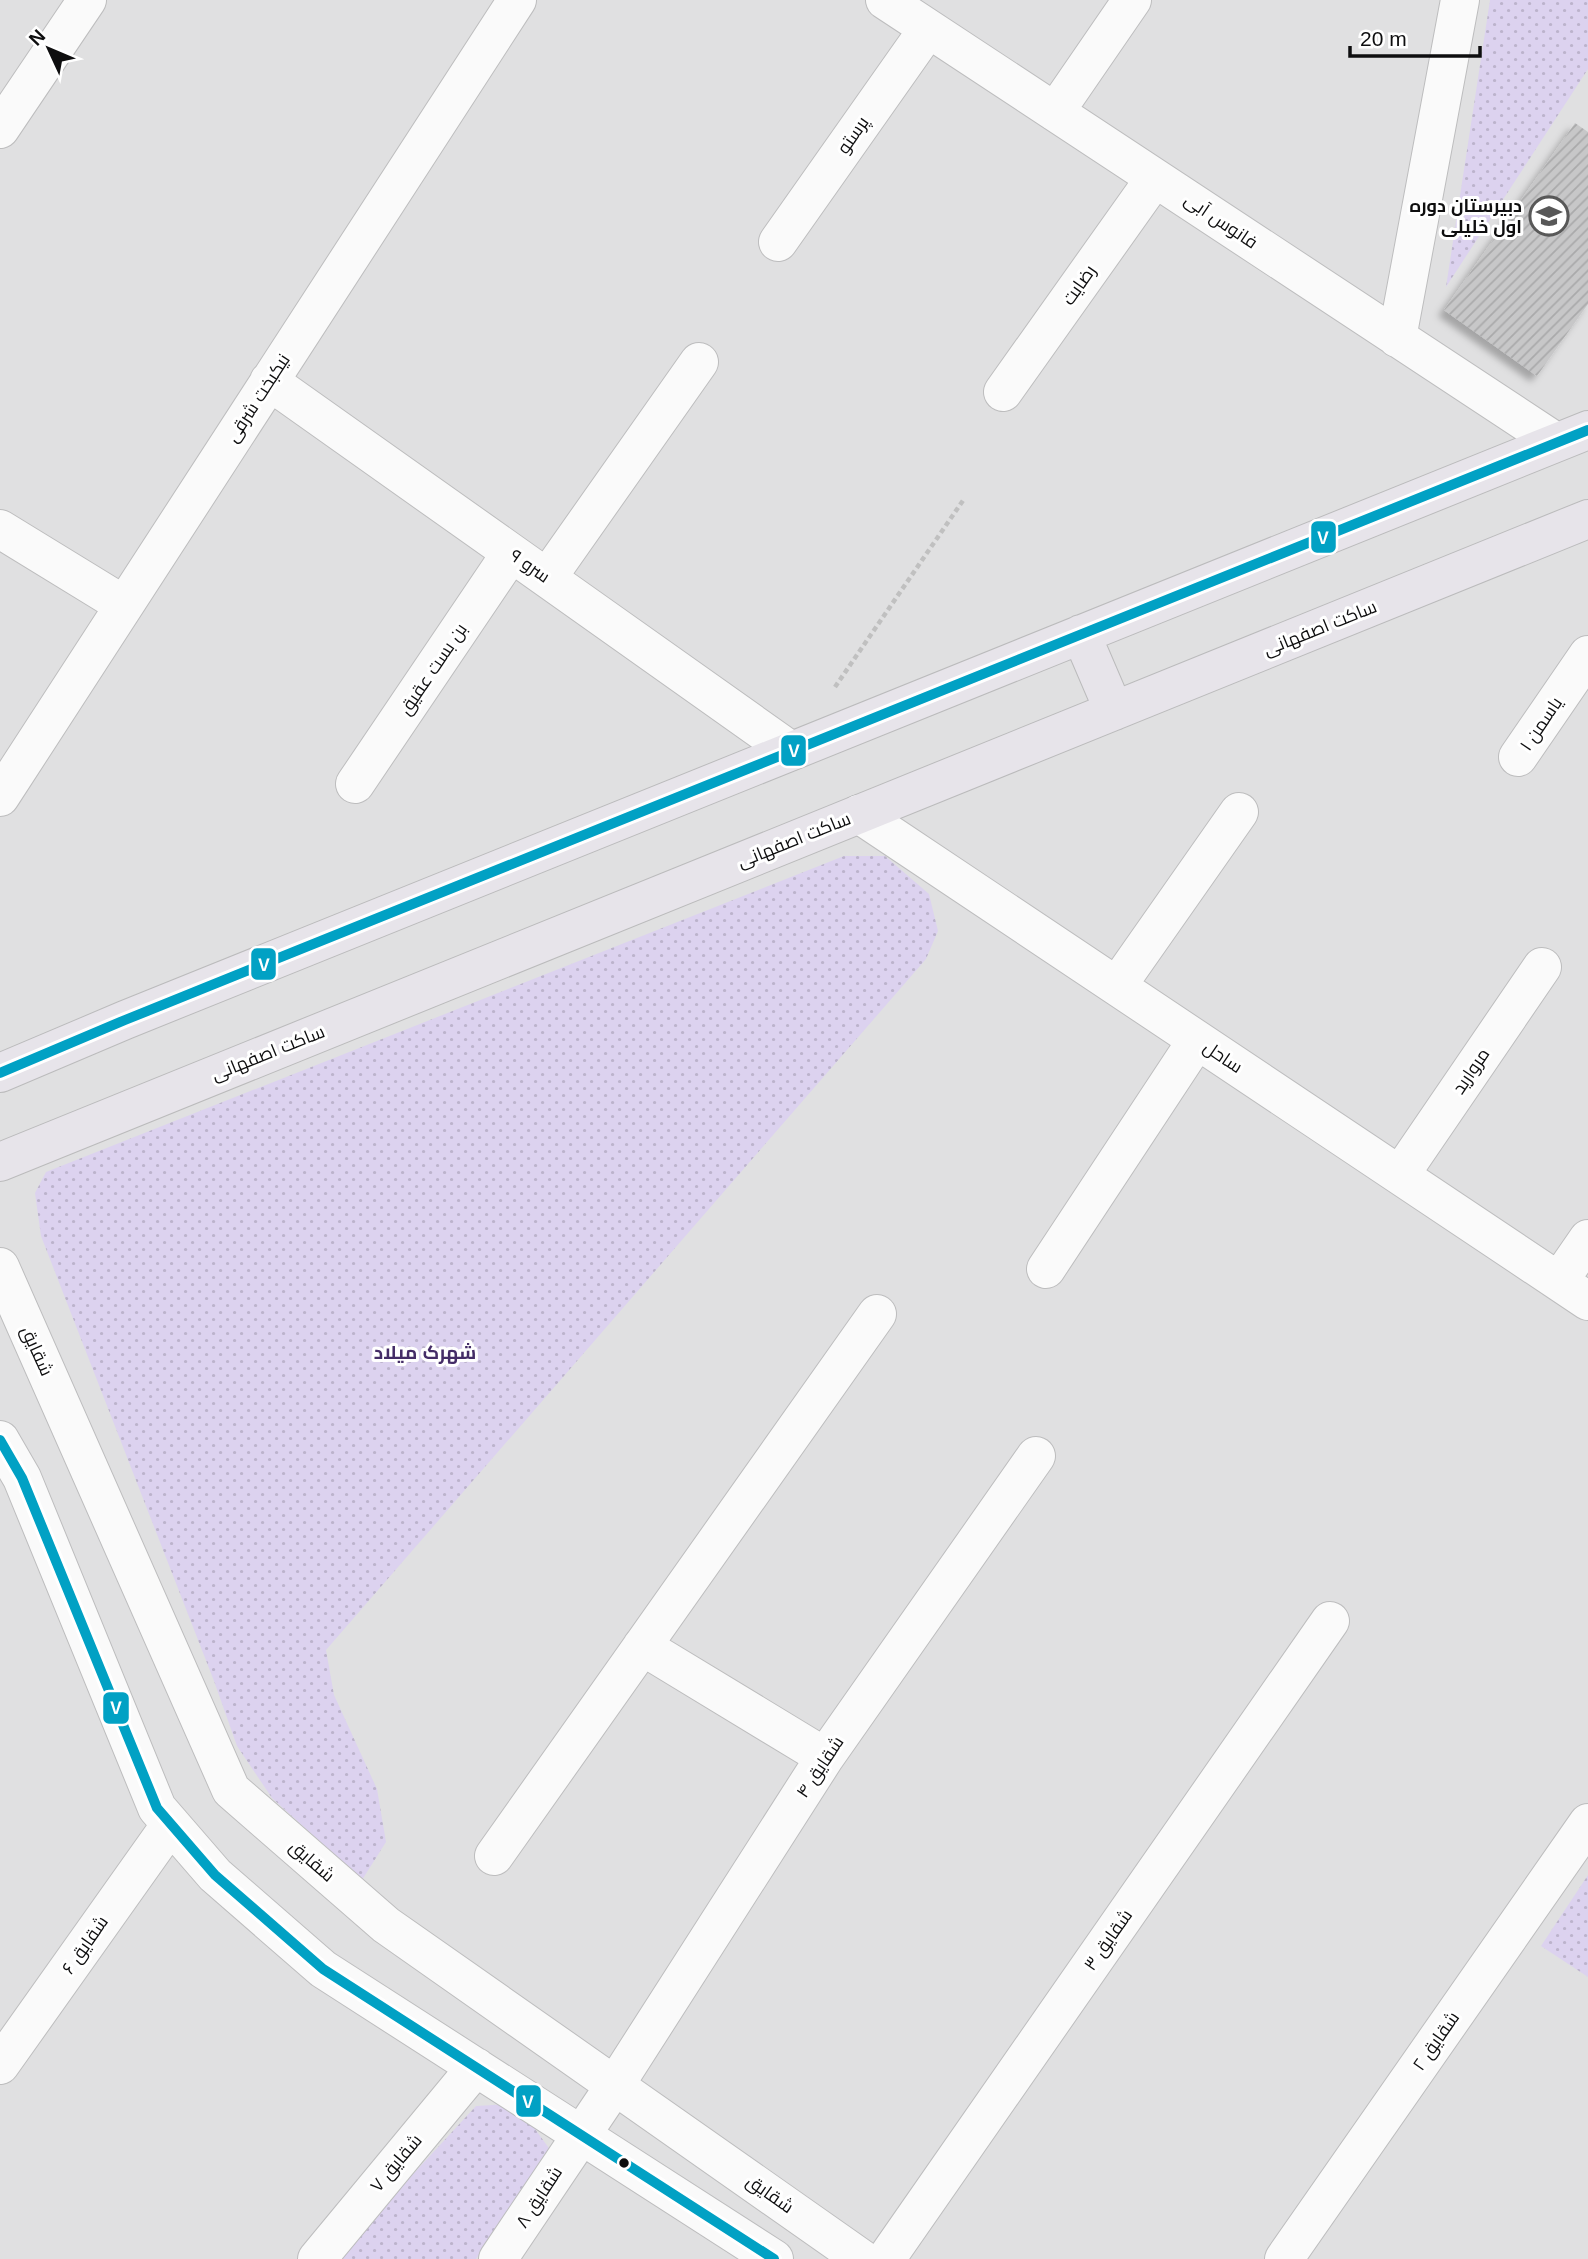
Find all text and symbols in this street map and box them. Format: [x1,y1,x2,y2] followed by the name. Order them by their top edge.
[14,14,84,84] north arrow
[1350,14,1480,58] scale bar
[25,25,49,50] text: N
[1360,27,1407,50] text: 20 m
[833,112,875,159] street label: پرستو
[1180,189,1261,254] street label: فانوس آبی
[1528,195,1570,237] school or university icon: دبیرستان دوره اول خلیلی
[1409,196,1522,238] place label: دبیرستان دوره اول خلیلی
[1058,261,1101,309] street label: رضایت
[222,350,295,446] street label: نیکبخت شرقی
[1310,520,1337,554] line badge: ۷
[1317,527,1329,548] text: ۷
[506,545,554,588] street label: سرو ۹
[1261,596,1380,661] street label: ساکت اصفهانی
[395,619,473,720] street label: بن بست عقیق
[1516,693,1567,755] street label: یاسمن ۱
[780,734,807,767] line badge: ۷
[788,740,800,761] text: ۷
[735,808,854,873] street label: ساکت اصفهانی
[250,947,277,981] line badge: ۷
[258,954,270,975] text: ۷
[209,1021,328,1086] street label: ساکت اصفهانی
[1199,1037,1246,1078] street label: ساحل
[1449,1044,1494,1098] street label: مروارید
[15,1323,57,1380] street label: شقایق
[374,1342,476,1364] district label: شهرک میلاد
[102,1691,130,1725] line badge: ۷
[110,1697,122,1718] text: ۷
[792,1733,849,1803] street label: شقایق ۴
[284,1836,338,1887] street label: شقایق
[1080,1906,1138,1975] street label: شقایق ۳
[58,1912,114,1979] street label: شقایق ۶
[1409,2008,1465,2075] street label: شقایق ۲
[515,2084,542,2118] line badge: ۷
[522,2091,534,2112] text: ۷
[366,2130,427,2197] street label: شقایق ۷
[617,2156,631,2170] unlabelled marker
[512,2163,568,2232] street label: شقایق ۸
[742,2171,797,2219] street label: شقایق

